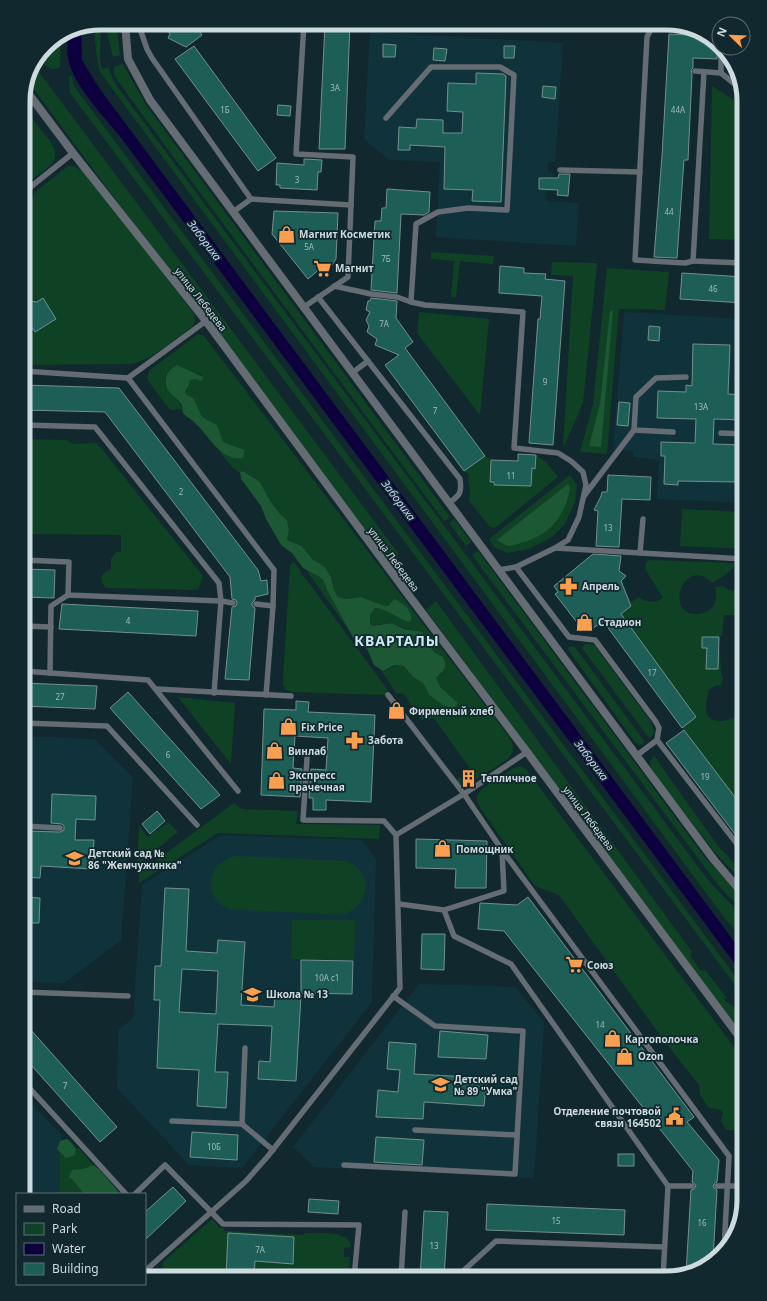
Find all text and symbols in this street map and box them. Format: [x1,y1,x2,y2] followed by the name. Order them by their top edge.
[711,16,751,56] north arrow
[713,25,730,39] text: N
[330,82,341,93] house number: 3А
[220,104,230,115] house number: 1Б
[671,104,686,115] house number: 44А
[295,174,300,185] house number: 3
[664,206,674,217] house number: 44
[184,216,225,264] water label: Забориха
[276,224,296,244] shop icon: Магнит Косметик
[299,227,391,241] place label: Магнит Косметик
[304,241,315,252] house number: 5А
[381,253,391,264] house number: 7Б
[312,258,332,278] supermarket icon: Магнит
[335,261,374,275] place label: Магнит
[172,264,230,334] street label: улица Лебедева
[708,283,718,294] house number: 46
[379,318,390,329] house number: 7А
[543,376,548,387] house number: 9
[694,401,709,412] house number: 13А
[433,405,438,416] house number: 7
[506,470,516,481] house number: 11
[378,476,419,524] water label: Забориха
[179,486,184,497] house number: 2
[603,522,613,533] house number: 13
[365,524,423,594] street label: улица Лебедева
[559,576,579,596] pharmacy icon: Апрель
[582,579,620,593] place label: Апрель
[575,612,595,632] shop icon: Стадион
[126,615,131,626] house number: 4
[598,615,641,629] place label: Стадион
[354,631,440,650] district label: КВАРТАЛЫ
[647,667,657,678] house number: 17
[55,691,65,702] house number: 27
[386,701,406,721] shop icon: Фирменый хлеб
[409,704,494,718] place label: Фирменый хлеб
[278,717,298,737] shop icon: Fix Price
[301,720,343,734] place label: Fix Price
[345,730,365,750] pharmacy icon: Забота
[368,733,403,747] place label: Забота
[571,736,612,784] water label: Забориха
[265,741,285,761] shop icon: Винлаб
[288,744,326,758] place label: Винлаб
[166,749,171,760] house number: 6
[289,768,345,794] place label: Экспресс прачечная
[458,768,478,788] building icon: Тепличное
[266,771,286,791] shop icon: Экспресс прачечная
[481,771,537,785] place label: Тепличное
[700,771,710,782] house number: 19
[560,783,618,853] street label: улица Лебедева
[433,839,453,859] shop icon: Помощник
[456,842,514,856] place label: Помощник
[88,846,182,872] place label: Детский сад № 86 "Жемчужинка"
[65,849,85,869] school or university icon: Детский сад № 86 "Жемчужинка"
[564,955,584,975] supermarket icon: Союз
[587,958,613,972] place label: Союз
[315,972,339,983] house number: 10А с1
[243,984,263,1004] school or university icon: Школа № 13
[266,987,328,1001] place label: Школа № 13
[595,1019,605,1030] house number: 14
[602,1029,622,1049] shop icon: Каргополочка
[625,1032,698,1046] place label: Каргополочка
[615,1046,635,1066] shop icon: Ozon
[638,1049,664,1063] place label: Ozon
[454,1072,518,1098] place label: Детский сад № 89 "Умка"
[431,1075,451,1095] school or university icon: Детский сад № 89 "Умка"
[63,1080,68,1091] house number: 7
[554,1104,661,1130] place label: Отделение почтовой связи 164502
[664,1107,684,1127] public building icon: Отделение почтовой связи 164502
[207,1141,221,1152] house number: 10Б
[16,1193,146,1285] legend
[52,1200,81,1217] text: Road
[551,1215,561,1226] house number: 15
[697,1217,707,1228] house number: 16
[52,1220,78,1237] text: Park
[52,1240,86,1257] text: Water
[429,1240,439,1251] house number: 13
[255,1244,266,1255] house number: 7А
[52,1260,99,1277] text: Building

